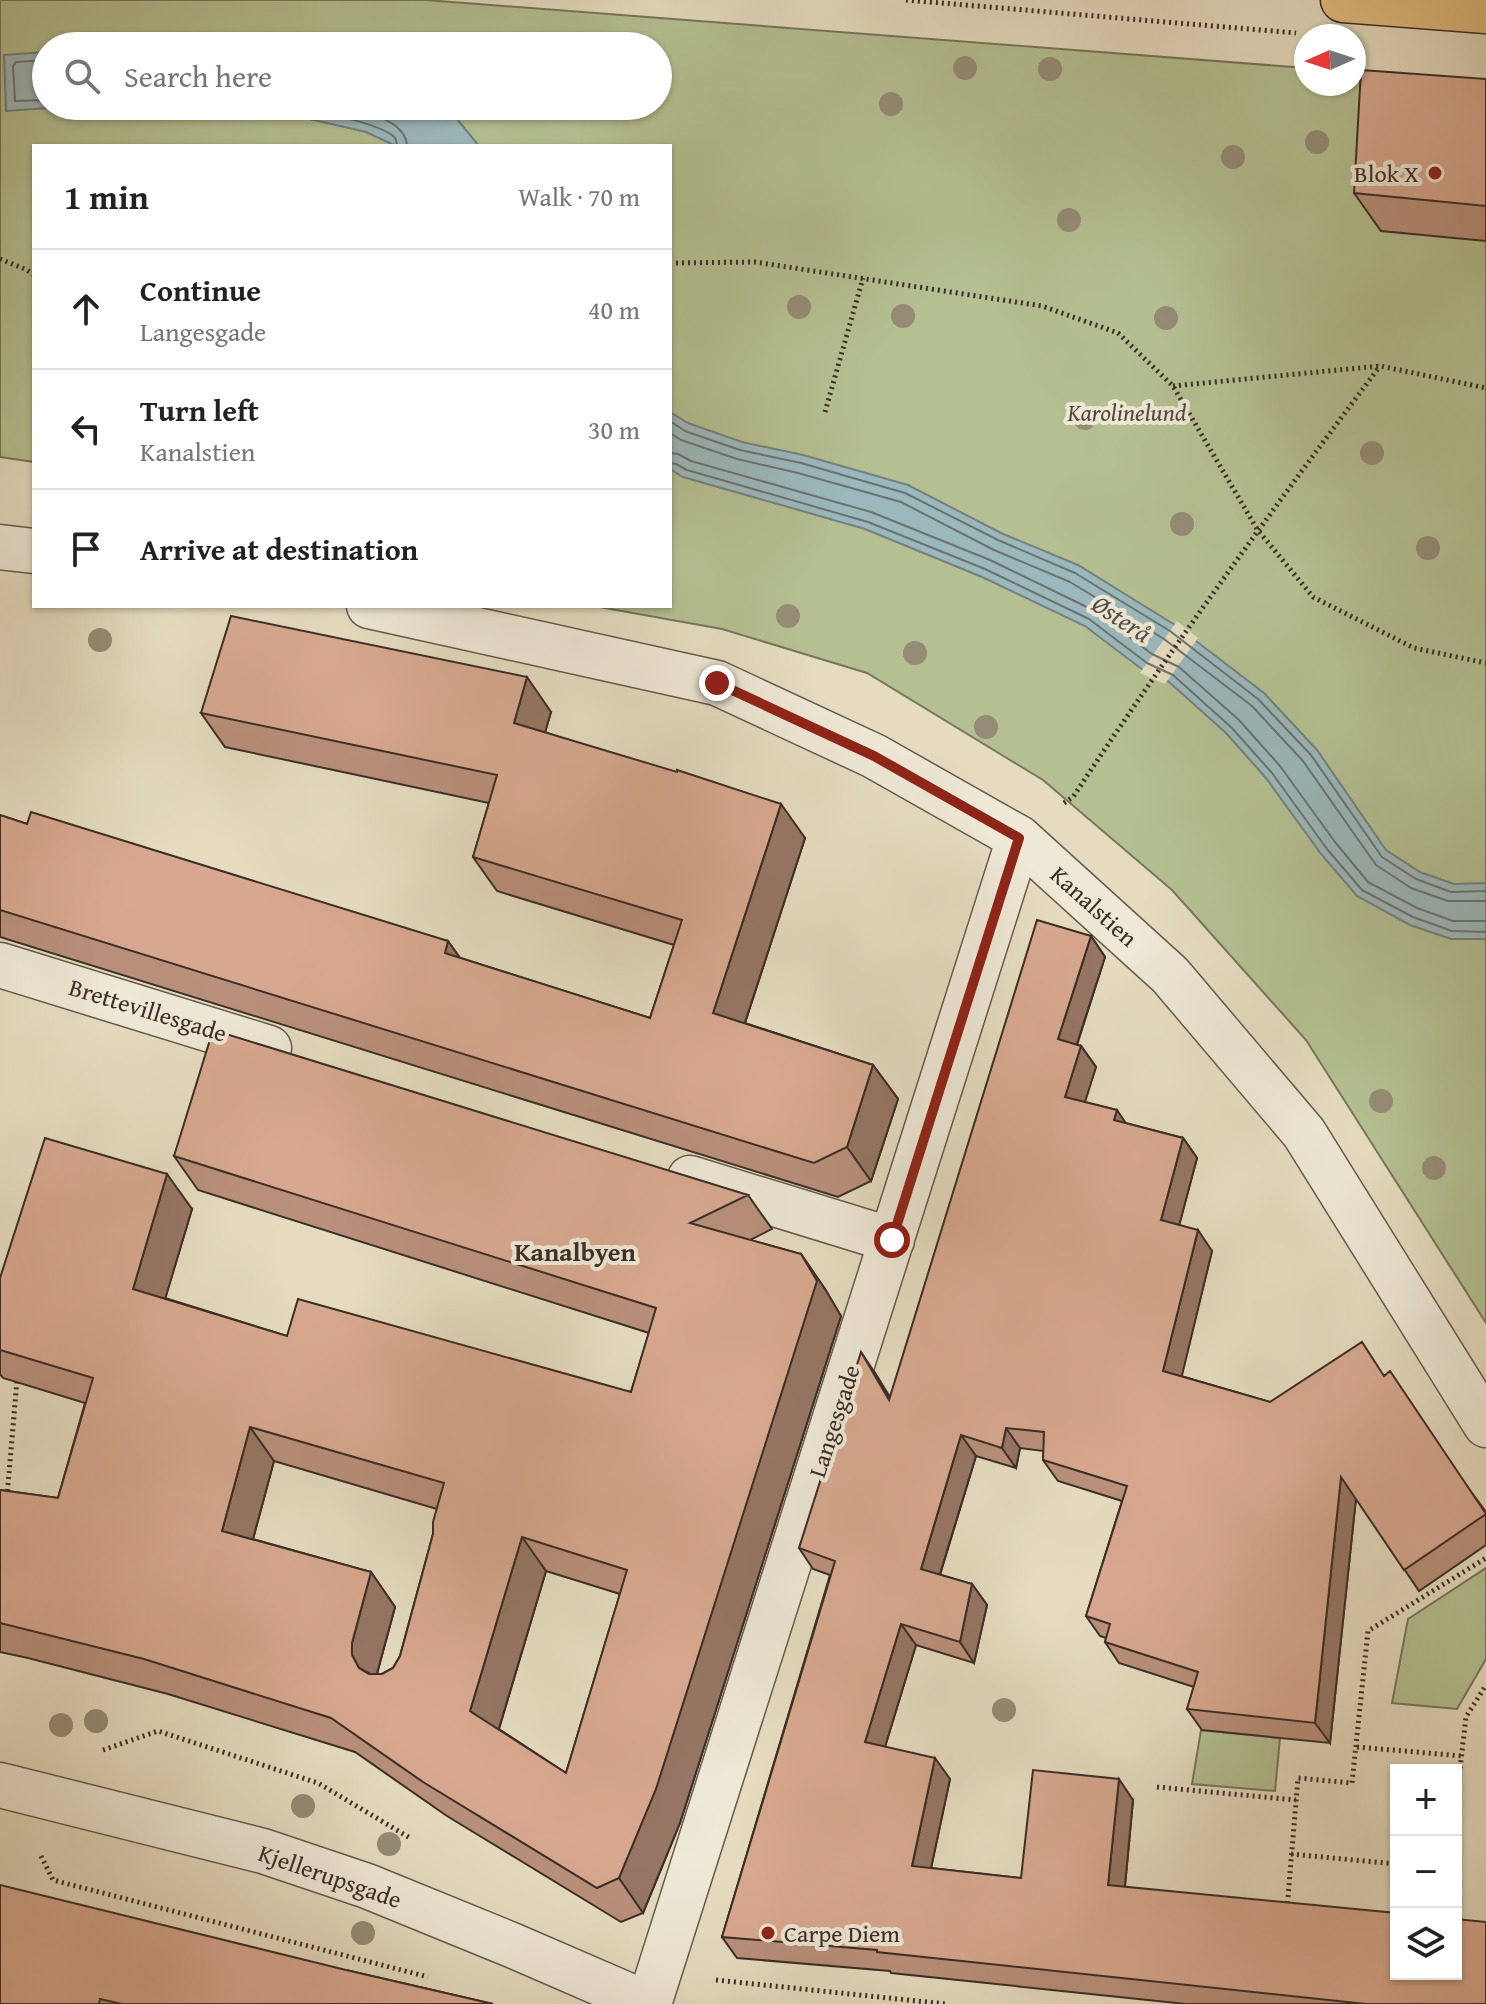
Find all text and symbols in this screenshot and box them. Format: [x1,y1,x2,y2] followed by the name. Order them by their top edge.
[1294,24,1366,96] north arrow
[32,32,672,120] search box
[60,54,104,98] icon: search
[124,54,272,98] text: Search here
[1354,156,1419,191] place label: Blok X
[1426,164,1444,182] marker: Blok X
[64,172,149,221] text: 1 min
[518,177,640,216] text: Walk · 70 m
[140,268,261,312] text: Continue
[64,287,108,331] icon: ahead
[588,290,640,329] text: 40 m
[140,312,266,351] text: Langesgade
[140,388,259,432] text: Turn left
[1066,395,1187,430] park label: Karolinelund
[64,407,108,451] icon: left
[588,410,640,449] text: 30 m
[140,432,255,471] text: Kanalstien
[64,527,108,571] icon: arrive
[140,527,418,571] text: Arrive at destination
[1084,584,1160,652] water label: Østerå
[699,665,735,701] route end
[1043,857,1146,955] street label: Kanalstien
[65,969,231,1051] street label: Brettevillesgade
[874,1222,910,1258] route start
[514,1232,636,1271] district label: Kanalbyen
[799,1360,869,1482] street label: Langesgade
[1390,1764,1462,1980] map controls
[1390,1764,1462,1836] button: +
[254,1835,406,1917] street label: Kjellerupsgade
[1390,1836,1462,1908] button: −
[1390,1908,1462,1980] button: layers
[784,1916,900,1951] place label: Carpe Diem
[759,1924,777,1942] marker: Carpe Diem

